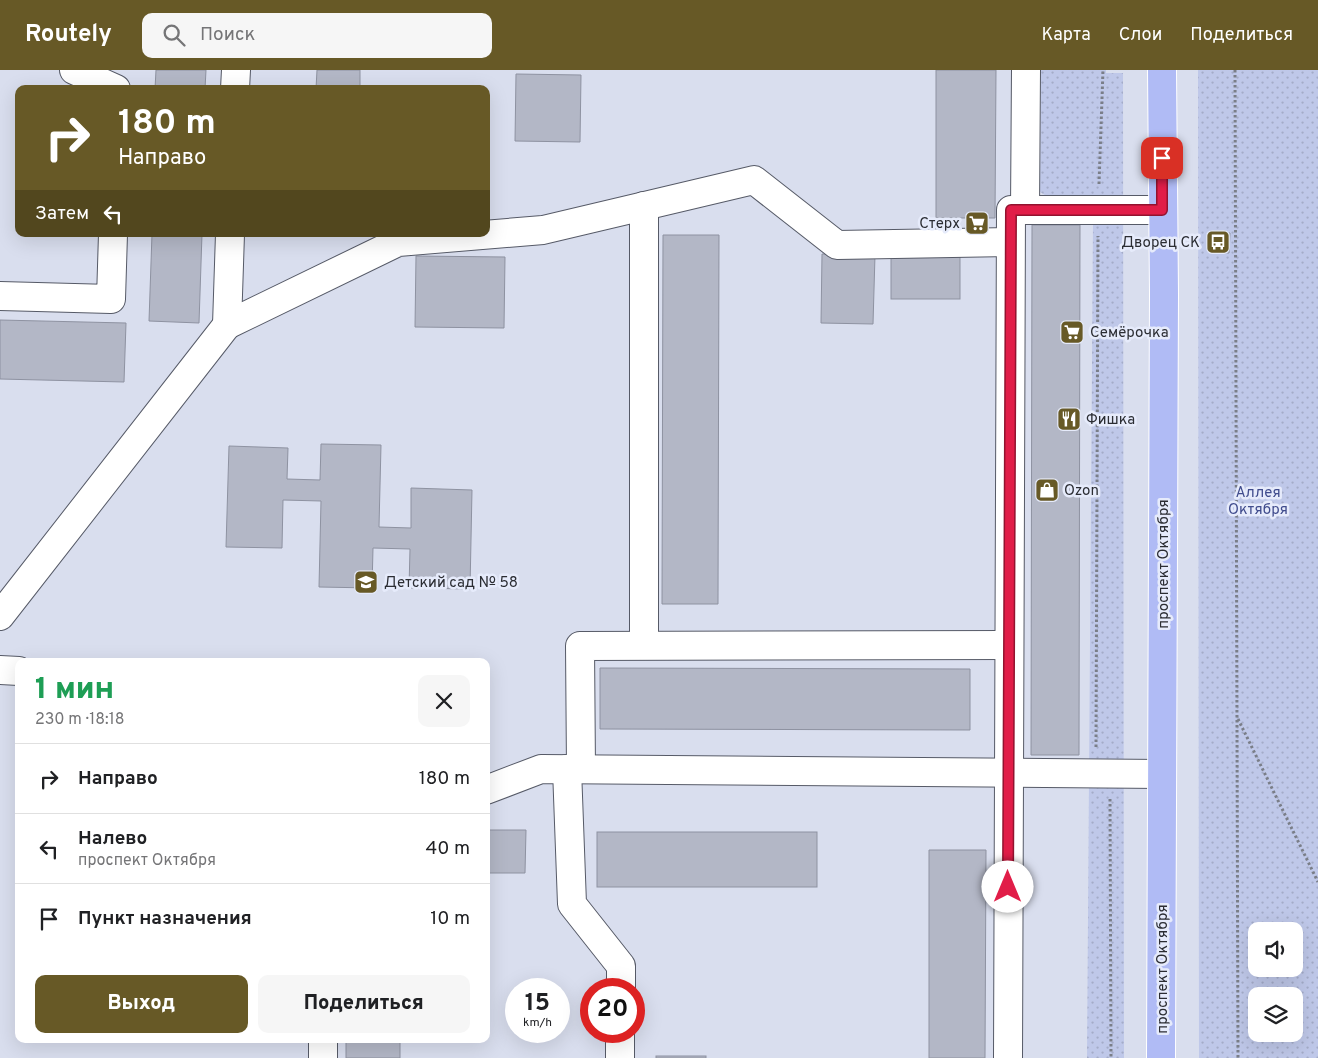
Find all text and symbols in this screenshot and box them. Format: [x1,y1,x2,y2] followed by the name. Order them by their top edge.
[142,13,492,58] search box
[25,20,112,50] text: Routely
[160,21,188,49] icon: search
[200,23,255,47] text: Поиск
[1041,24,1091,47] text: Карта
[1119,24,1162,47] text: Слои
[1190,24,1293,47] text: Поделиться
[118,102,216,146] text: 180 m
[35,105,100,170] icon: right
[1141,137,1183,179] pin
[1148,144,1176,172] icon: arrive
[118,145,206,172] text: Направо
[99,200,127,228] icon: left
[35,202,89,226] text: Затем
[964,210,990,236] supermarket icon: Стерх
[919,215,960,234] place label: Стерх
[1205,229,1231,255] bus stop icon: Дворец СК
[1121,234,1200,253] place label: Дворец СК
[1059,319,1085,345] supermarket icon: Семёрочка
[1090,324,1169,343] place label: Семёрочка
[1056,406,1082,432] restaurant icon: Фишка
[1086,411,1135,430] place label: Фишка
[1034,477,1060,503] shop icon: Ozon
[1064,482,1099,501] place label: Ozon
[1228,484,1288,520] park label: Аллея Октября
[1155,499,1174,629] street label: проспект Октября
[353,569,379,595] school or university icon: Детский сад № 58
[384,574,518,593] place label: Детский сад № 58
[35,672,114,709] text: 1 мин
[418,675,470,727] button: close
[35,710,124,730] text: 230 m · 18:18
[35,765,63,793] icon: right
[78,767,158,791] text: Направо
[419,767,470,791] text: 180 m
[78,827,147,851] text: Налево
[35,835,63,863] icon: left
[425,837,470,861] text: 40 m
[78,851,216,871] text: проспект Октября
[981,860,1033,912] position arrow
[1154,904,1173,1034] street label: проспект Октября
[35,905,63,933] icon: arrive
[78,907,252,931] text: Пункт назначения
[430,907,470,931] text: 10 m
[1248,922,1303,1042] map controls
[1248,922,1303,977] button: sound
[35,975,248,1033] button: Выход
[258,975,470,1033] button: Поделиться
[580,978,645,1043] speed limit sign: 20
[1248,987,1303,1042] button: layers
[525,988,550,1020] text: 15
[523,1015,552,1031] text: km/h

